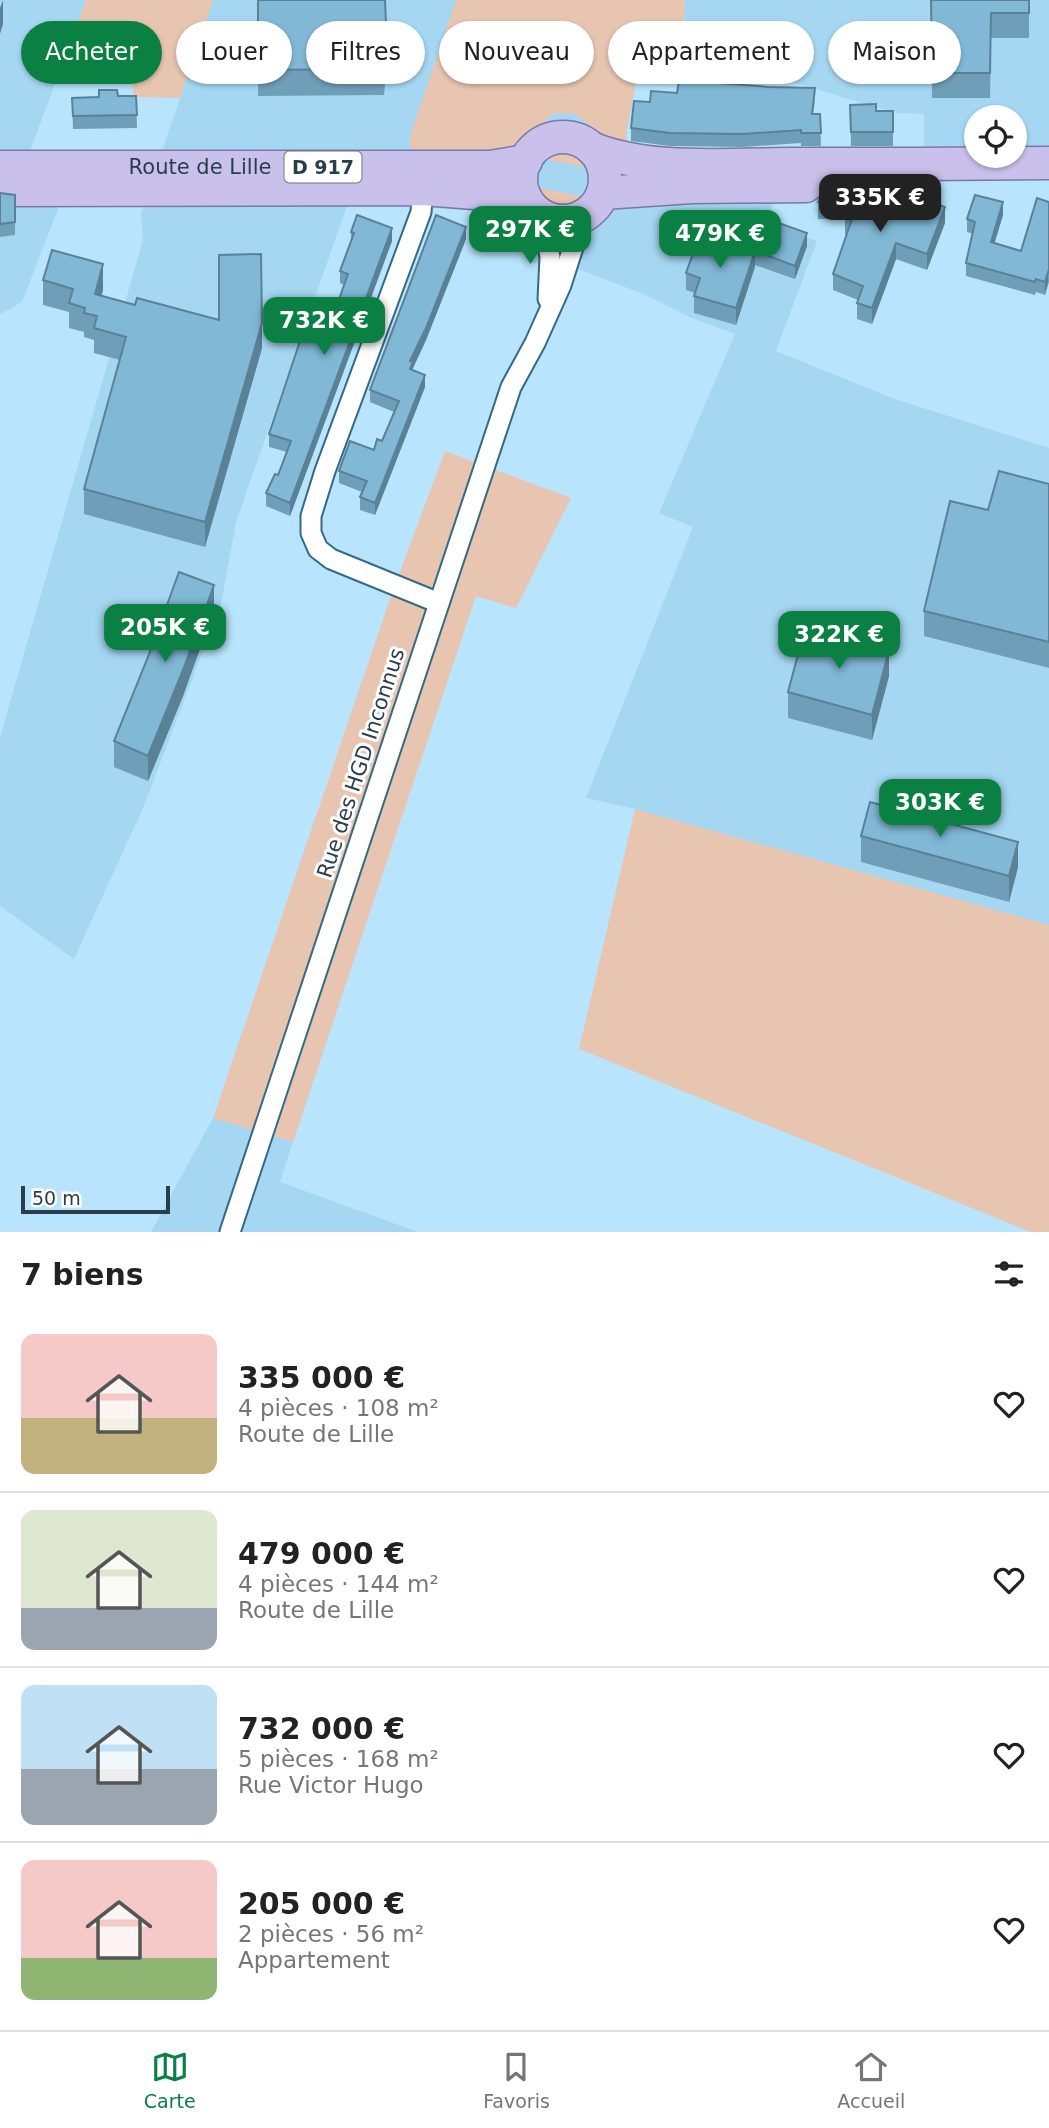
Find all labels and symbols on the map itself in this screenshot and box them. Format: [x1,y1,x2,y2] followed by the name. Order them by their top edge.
[284,152,362,182] road number: D 917
[129,155,271,179] street label: Route de Lille
[823,174,937,234] pin: 335K €
[473,206,587,266] pin: 297K €
[663,210,777,270] pin: 479K €
[267,298,381,357] pin: 732K €
[108,604,222,664] pin: 205K €
[782,612,896,671] pin: 322K €
[312,645,410,881] street label: Rue des HGD Inconnus
[883,780,997,839] pin: 303K €
[21,1183,170,1215] scale bar

